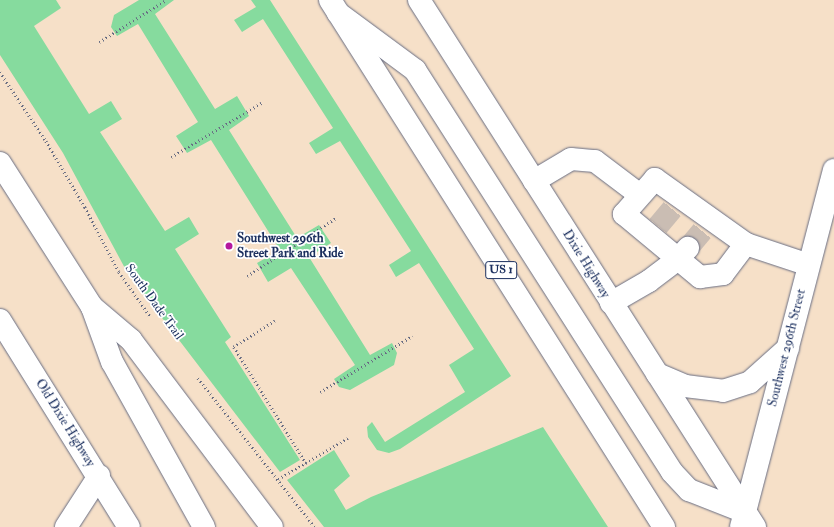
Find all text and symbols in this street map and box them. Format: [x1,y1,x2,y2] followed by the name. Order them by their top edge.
[559,227,613,301] street label: Dixie Highway
[237,231,343,262] place label: Southwest 296th Street Park and Ride
[224,241,234,251] marker: Southwest 296th Street Park and Ride
[485,260,517,280] road number: US 1
[121,261,187,343] street label: South Dade Trail
[765,288,809,408] street label: Southwest 296th Street
[32,376,98,470] street label: Old Dixie Highway

